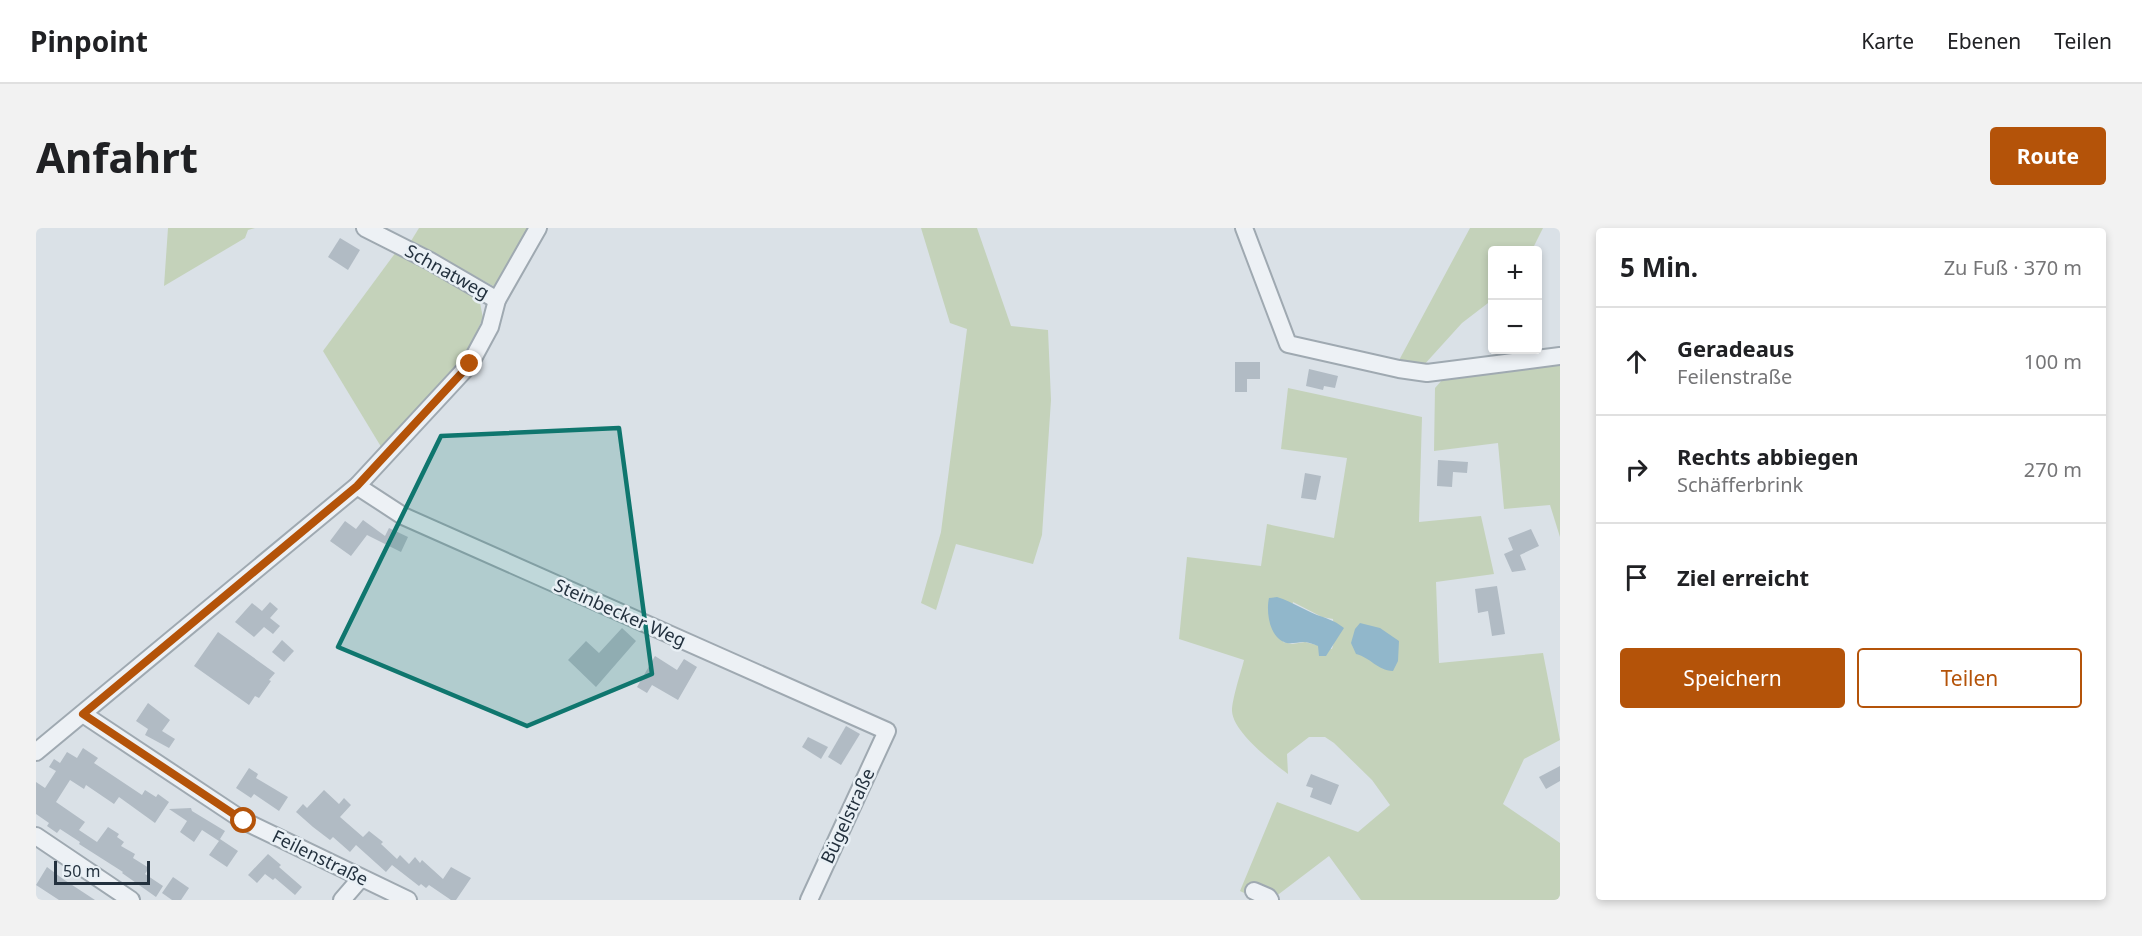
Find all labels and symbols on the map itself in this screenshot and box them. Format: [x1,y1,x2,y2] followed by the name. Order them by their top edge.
[401,238,494,304] street label: Schnatweg
[456,350,482,376] route end
[551,572,690,652] street label: Steinbecker Weg
[815,764,880,867] street label: Bügelstraße
[230,807,256,833] route start
[269,824,372,891] street label: Feilenstraße
[54,858,150,886] scale bar

